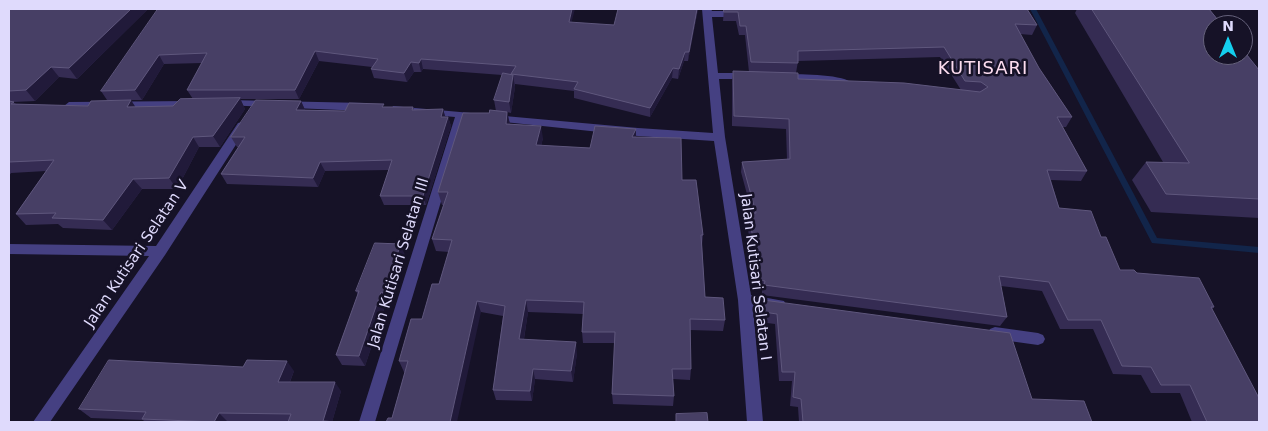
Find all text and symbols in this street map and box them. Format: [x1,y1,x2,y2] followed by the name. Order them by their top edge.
[1203,15,1253,65] north arrow
[1222,18,1234,34] text: N
[937,58,1029,80] district label: KUTISARI
[365,176,433,350] street label: Jalan Kutisari Selatan III
[81,177,193,331] street label: Jalan Kutisari Selatan V
[736,193,774,361] street label: Jalan Kutisari Selatan I

